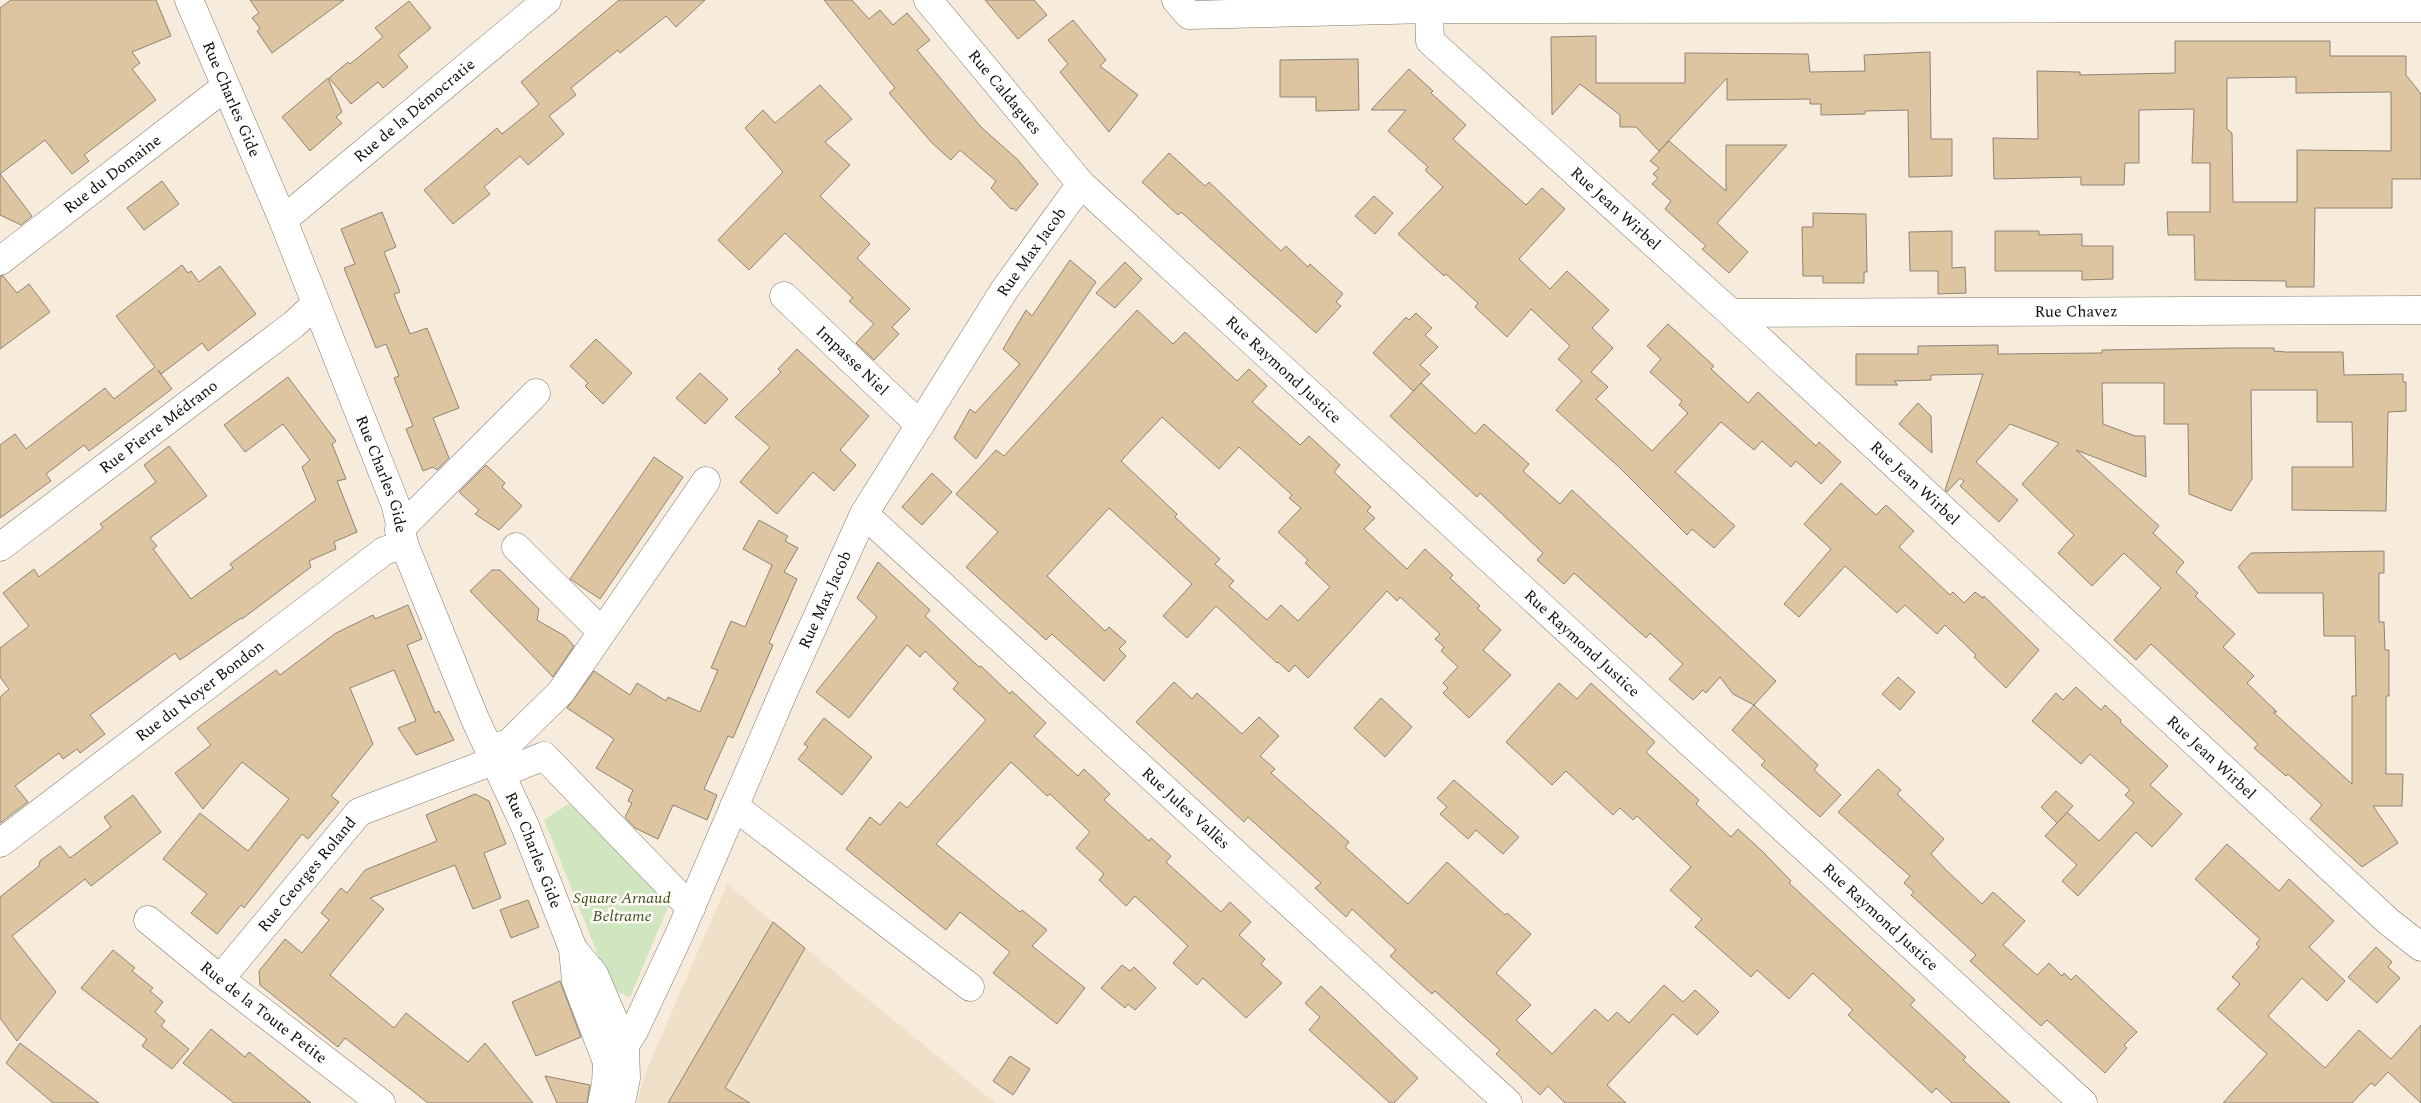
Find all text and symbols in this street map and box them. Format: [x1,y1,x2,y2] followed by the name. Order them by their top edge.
[196,38,267,161] street label: Rue Charles Gide
[962,44,1047,140] street label: Rue Caldagues
[348,53,480,168] street label: Rue de la Démocratie
[58,129,166,220] street label: Rue du Domaine
[1565,161,1666,256] street label: Rue Jean Wirbel
[991,203,1072,302] street label: Rue Max Jacob
[2034,299,2118,324] street label: Rue Chavez
[1220,310,1347,429] street label: Rue Raymond Justice
[810,320,894,401] street label: Impasse Niel
[94,374,223,480] street label: Rue Pierre Médrano
[349,412,413,535] street label: Rue Charles Gide
[1864,435,1965,531] street label: Rue Jean Wirbel
[792,547,858,653] street label: Rue Max Jacob
[1518,584,1645,703] street label: Rue Raymond Justice
[130,634,269,748] street label: Rue du Noyer Bondon
[2161,710,2261,805] street label: Rue Jean Wirbel
[1136,761,1235,855] street label: Rue Jules Vallès
[499,788,568,912] street label: Rue Charles Gide
[252,812,362,937] street label: Rue Georges Roland
[1817,858,1944,977] street label: Rue Raymond Justice
[573,886,671,928] park label: Square Arnaud Beltrame
[195,955,332,1069] street label: Rue de la Toute Petite

